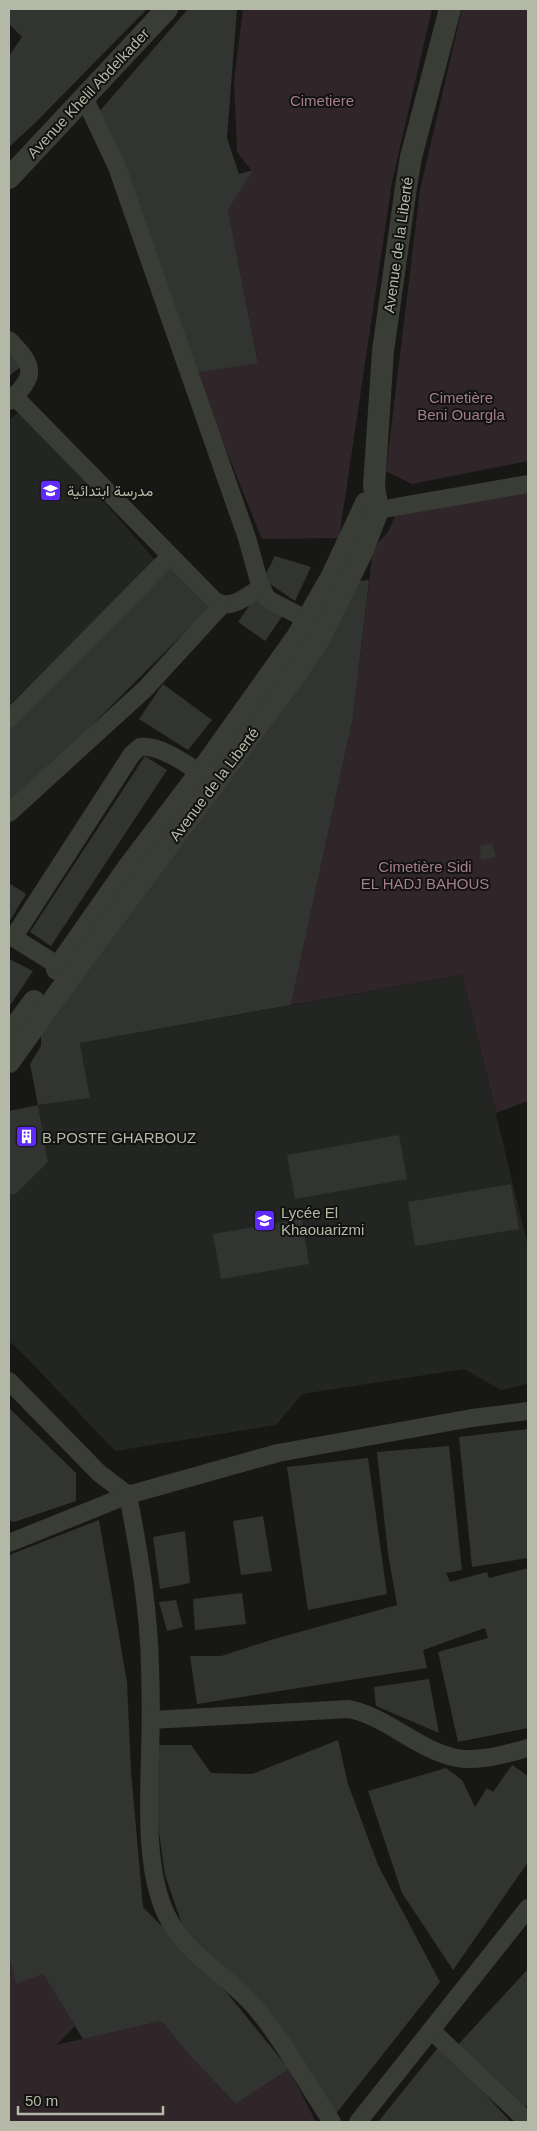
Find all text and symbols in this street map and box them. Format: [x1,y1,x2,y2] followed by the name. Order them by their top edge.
[24,25,152,161] street label: Avenue Khelil Abdelkader
[290,92,354,109] park label: Cimetiere
[380,176,416,314] street label: Avenue de la Liberté
[417,389,505,423] park label: Cimetière Beni Ouargla
[39,478,63,502] school or university icon: مدرسة ابتدائية
[67,482,153,500] place label: مدرسة ابتدائية
[166,724,262,844] street label: Avenue de la Liberté
[361,858,489,892] park label: Cimetière Sidi EL HADJ BAHOUS
[14,1125,38,1149] building icon: B.POSTE GHARBOUZ
[42,1129,196,1146] place label: B.POSTE GHARBOUZ
[281,1204,364,1238] place label: Lycée El Khaouarizmi
[253,1209,277,1233] school or university icon: Lycée El Khaouarizmi
[18,2084,162,2116] scale bar
[25,2092,58,2109] text: 50 m

